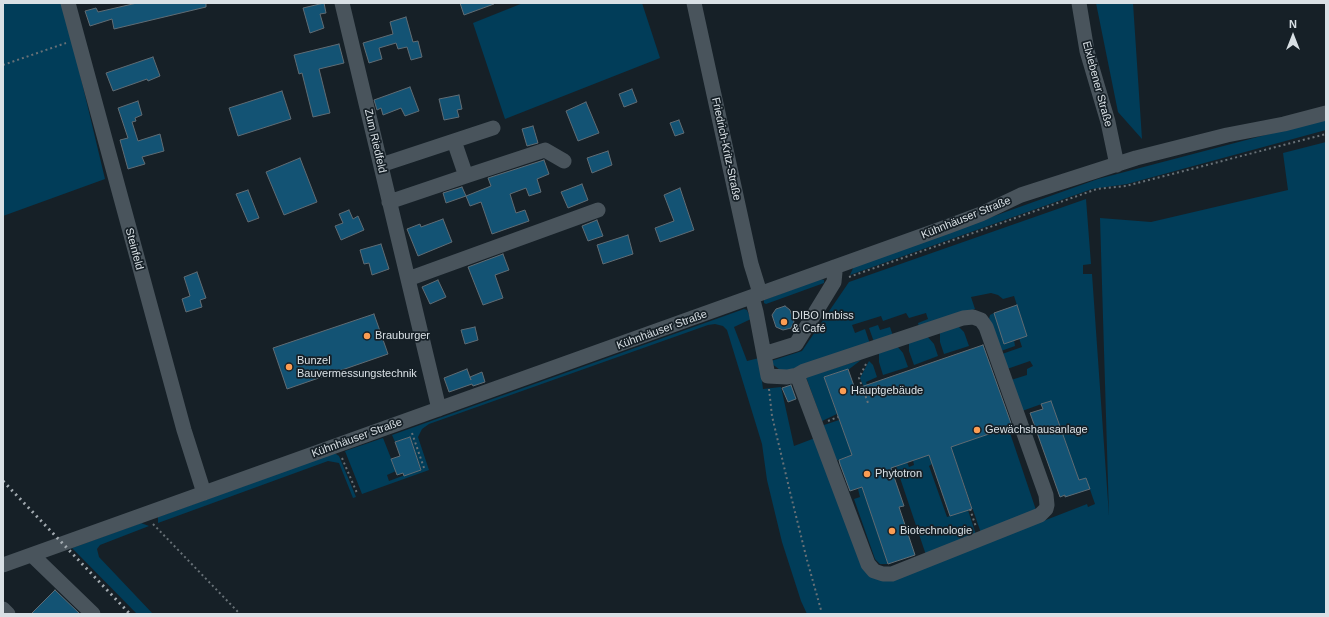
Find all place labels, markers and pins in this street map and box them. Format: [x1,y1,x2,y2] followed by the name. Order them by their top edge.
[792,309,854,335] place label: DIBO Imbiss & Café
[779,317,789,327] marker: DIBO Imbiss & Café
[375,329,430,343] place label: Brauburger
[362,331,372,341] marker: Brauburger
[297,354,417,380] place label: Bunzel Bauvermessungstechnik
[284,362,294,372] marker: Bunzel Bauvermessungstechnik
[851,384,923,398] place label: Hauptgebäude
[838,386,848,396] marker: Hauptgebäude
[985,423,1088,437] place label: Gewächshausanlage
[972,425,982,435] marker: Gewächshausanlage
[875,467,922,481] place label: Phytotron
[862,469,872,479] marker: Phytotron
[900,524,972,538] place label: Biotechnologie
[887,526,897,536] marker: Biotechnologie

